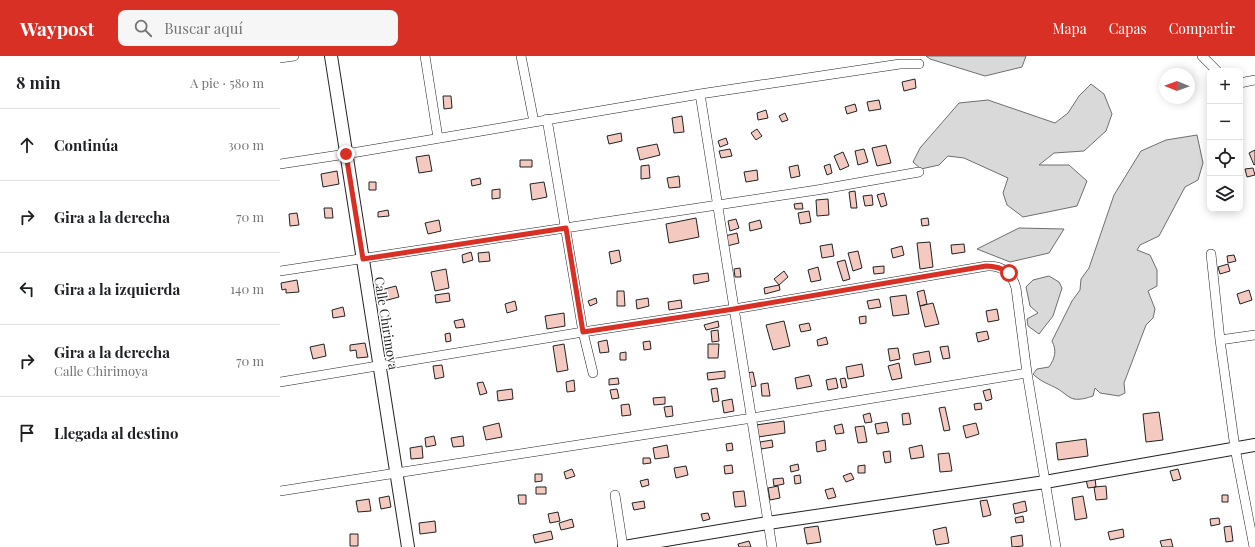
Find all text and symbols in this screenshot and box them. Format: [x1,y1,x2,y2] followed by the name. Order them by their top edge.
[118,10,398,46] search box
[20,15,94,41] text: Waypost
[132,17,154,39] icon: search
[164,18,243,38] text: Buscar aquí
[1052,19,1087,38] text: Mapa
[1109,19,1147,38] text: Capas
[1169,19,1235,38] text: Compartir
[1159,68,1195,104] north arrow
[1207,68,1243,212] map controls
[1207,68,1243,104] button: +
[16,71,61,93] text: 8 min
[190,74,264,91] text: A pie · 580 m
[1207,104,1243,140] button: −
[16,134,38,156] icon: ahead
[54,135,118,155] text: Continúa
[228,136,264,153] text: 300 m
[1207,140,1243,176] button: locate
[337,145,355,163] route end
[1207,176,1243,212] button: layers
[16,206,38,228] icon: right
[54,207,170,227] text: Gira a la derecha
[236,208,264,225] text: 70 m
[1000,264,1018,282] route start
[371,275,403,371] street label: Calle Chirimoya
[16,278,38,300] icon: left
[54,279,180,299] text: Gira a la izquierda
[230,280,264,297] text: 140 m
[54,342,170,362] text: Gira a la derecha
[16,350,38,372] icon: right
[236,352,264,369] text: 70 m
[54,362,148,379] text: Calle Chirimoya
[16,422,38,444] icon: arrive
[54,423,178,443] text: Llegada al destino

